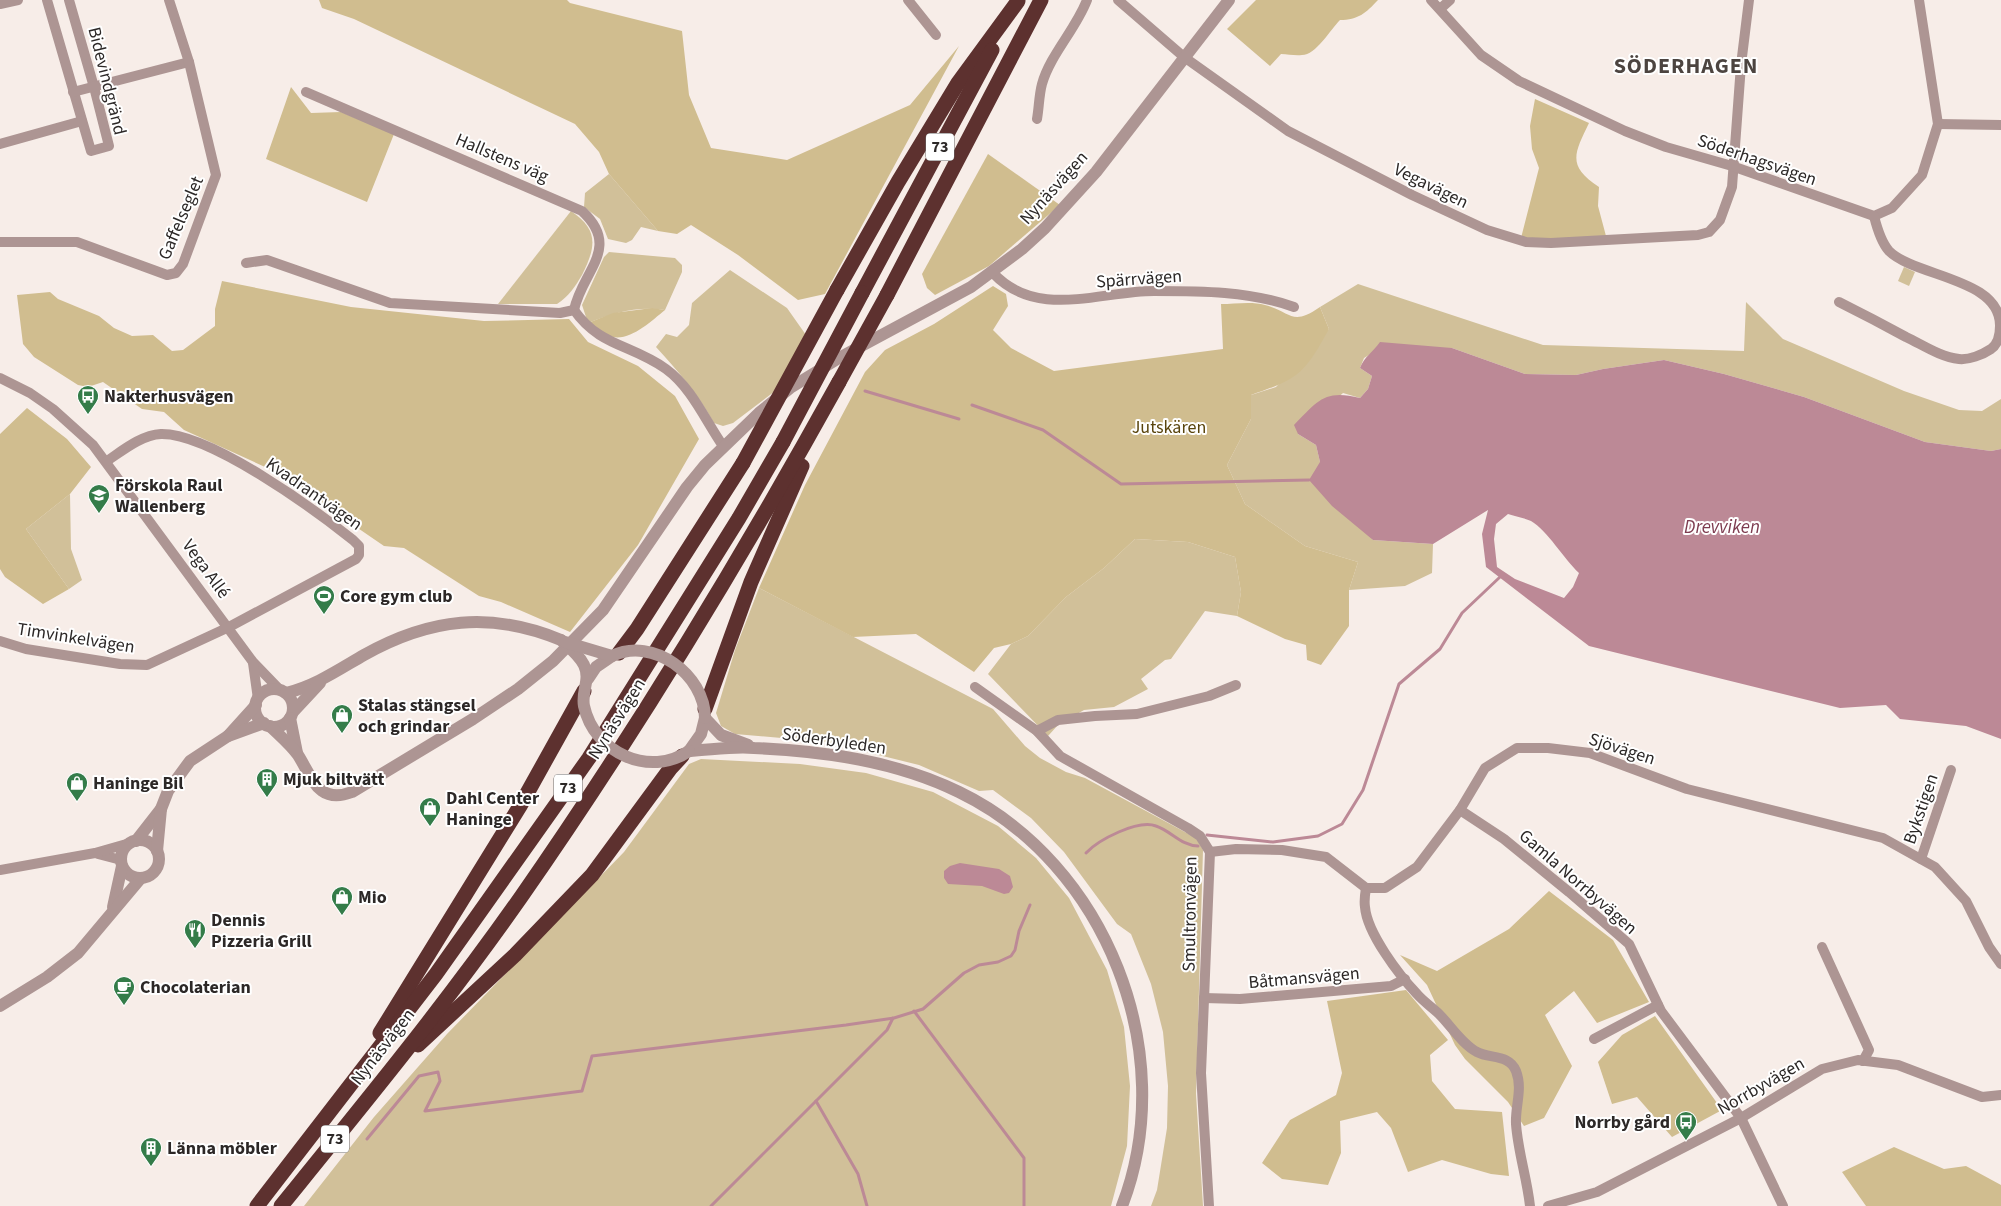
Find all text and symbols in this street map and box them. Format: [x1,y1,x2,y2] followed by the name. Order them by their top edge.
[82,24,132,138] street label: Bidevindgränd
[1614,50,1758,82] district label: SÖDERHAGEN
[451,127,553,189] street label: Hallstens väg
[1694,128,1820,192] street label: Söderhagsvägen
[926,134,954,160] road number: 73
[1014,146,1094,230] street label: Nynäsvägen
[1389,157,1473,215] street label: Vegavägen
[152,172,210,264] street label: Gaffelseglet
[1095,264,1183,294] street label: Spärrvägen
[76,384,100,415] bus stop icon: Nakterhusvägen
[104,384,234,409] place label: Nakterhusvägen
[1132,415,1206,440] park label: Jutskären
[261,451,367,537] street label: Kvadrantvägen
[115,473,222,519] place label: Förskola Raul Wallenberg
[87,483,111,514] school or university icon: Förskola Raul Wallenberg
[1684,514,1760,541] water label: Drevviken
[176,535,236,604] street label: Vega Allé
[312,584,336,615] sports icon: Core gym club
[340,584,453,609] place label: Core gym club
[16,616,136,660] street label: Timvinkelvägen
[582,674,652,764] street label: Nynäsvägen
[358,693,476,739] place label: Stalas stängsel och grindar
[330,703,354,734] shop icon: Stalas stängsel och grindar
[780,721,888,761] street label: Söderbyleden
[1586,727,1658,771] street label: Sjövägen
[255,767,279,798] building icon: Mjuk biltvätt
[283,767,384,792] place label: Mjuk biltvätt
[1897,770,1945,848] street label: Bykstigen
[65,771,89,802] shop icon: Haninge Bil
[93,771,183,796] place label: Haninge Bil
[554,774,582,801] road number: 73
[446,786,540,832] place label: Dahl Center Haninge
[418,796,442,827] shop icon: Dahl Center Haninge
[1513,824,1643,940] street label: Gamla Norrbyvägen
[1176,856,1204,972] street label: Smultronvägen
[330,885,354,916] shop icon: Mio
[358,885,387,910] place label: Mio
[211,908,312,954] place label: Dennis Pizzeria Grill
[183,918,207,949] restaurant icon: Dennis Pizzeria Grill
[1247,961,1361,995] street label: Båtmansvägen
[112,975,136,1006] cafe icon: Chocolaterian
[140,975,251,1000] place label: Chocolaterian
[345,1003,421,1091] street label: Nynäsvägen
[1713,1051,1809,1121] street label: Norrbyvägen
[1575,1110,1670,1135] place label: Norrby gård
[1674,1110,1698,1141] bus stop icon: Norrby gård
[321,1126,349,1152] road number: 73
[139,1136,163,1167] building icon: Länna möbler
[167,1136,278,1161] place label: Länna möbler

